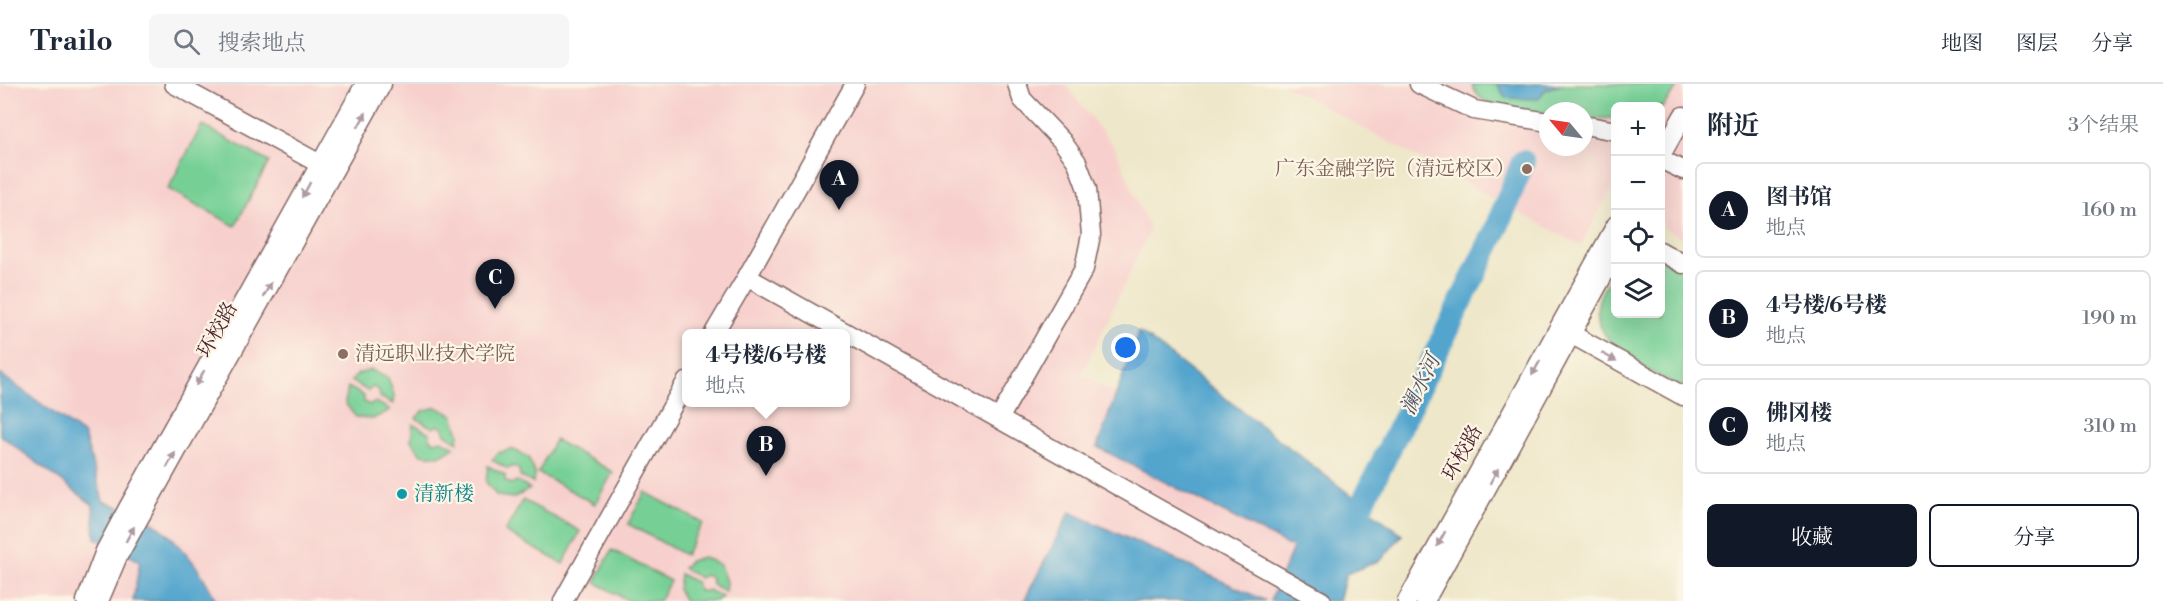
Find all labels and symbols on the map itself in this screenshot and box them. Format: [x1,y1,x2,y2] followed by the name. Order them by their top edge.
[1539,102,1593,156] north arrow
[357,111,367,128] one-way arrow
[1275,157,1515,182] place label: 广东金融学院（清远校区）
[820,160,858,210] pin: A
[1520,162,1534,176] marker: 广东金融学院（清远校区）
[301,182,311,199] one-way arrow
[476,260,514,309] pin: C
[262,281,272,298] one-way arrow
[193,298,243,362] street label: 环校路
[1111,333,1140,362] your location
[355,342,515,367] place label: 清远职业技术学院
[336,347,350,361] marker: 清远职业技术学院
[1396,347,1448,419] water label: 澜水河
[1601,352,1618,362] one-way arrow
[1531,360,1541,377] one-way arrow
[195,370,205,387] one-way arrow
[1438,421,1488,485] street label: 环校路
[746,426,786,476] pin: B
[166,452,177,468] one-way arrow
[1489,467,1499,484] one-way arrow
[414,482,474,507] place label: 清新楼
[395,487,409,501] marker: 清新楼
[125,525,135,542] one-way arrow
[1436,530,1446,547] one-way arrow

